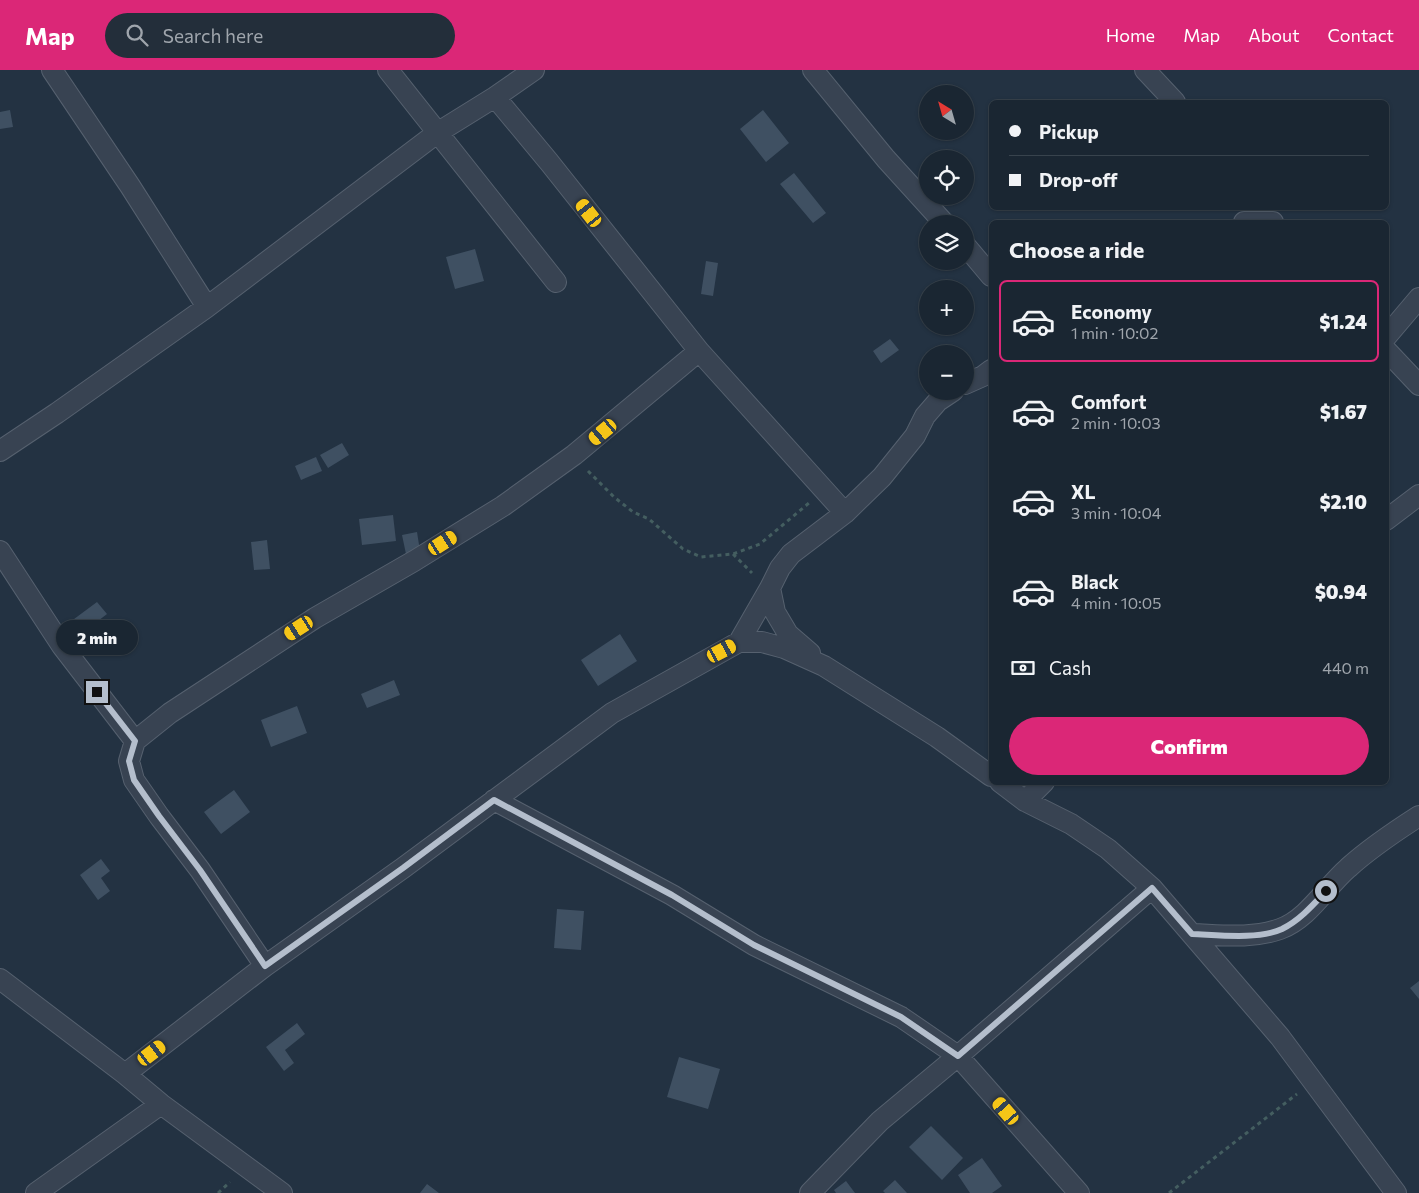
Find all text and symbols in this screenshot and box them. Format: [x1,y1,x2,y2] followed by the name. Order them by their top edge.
[105,13,455,58] search box
[25,21,75,50] text: Map
[123,21,151,49] icon: search
[163,24,263,47] text: Search here
[1106,24,1155,46] text: Home
[1183,24,1220,46] text: Map
[1248,24,1300,46] text: About
[1328,24,1394,46] text: Contact
[919,85,974,140] north arrow
[919,85,974,400] map controls
[1039,120,1099,143] text: Pickup
[919,150,974,205] button: locate
[1039,168,1118,191] text: Drop-off
[573,197,604,229] car
[919,215,974,270] button: layers
[1009,236,1144,263] text: Choose a ride
[919,280,974,335] button: +
[1011,299,1056,344] icon: car
[1071,300,1152,323] text: Economy
[1319,310,1367,333] text: $1.24
[1071,323,1158,342] text: 1 min · 10:02
[919,345,974,400] button: −
[1011,389,1056,434] icon: car
[1071,390,1147,413] text: Comfort
[1320,400,1367,423] text: $1.67
[1071,413,1161,432] text: 2 min · 10:03
[586,417,619,447] car
[1011,479,1056,524] icon: car
[1071,480,1096,503] text: XL
[1319,490,1367,513] text: $2.10
[1071,503,1161,522] text: 3 min · 10:04
[426,529,459,557] car
[1011,569,1056,614] icon: car
[1071,570,1119,593] text: Black
[1315,580,1367,603] text: $0.94
[1071,593,1162,612] text: 4 min · 10:05
[282,614,315,642] car
[56,620,138,654] callout: 2 min
[77,628,117,647] text: 2 min
[705,637,738,665] car
[1009,654,1037,682] icon: cash
[1049,656,1091,679] text: Cash
[1322,658,1369,677] text: 440 m
[86,681,108,703] route end
[1009,717,1369,775] button: Confirm
[1315,880,1337,902] route start
[135,1038,168,1068] car
[990,1095,1021,1127] car

